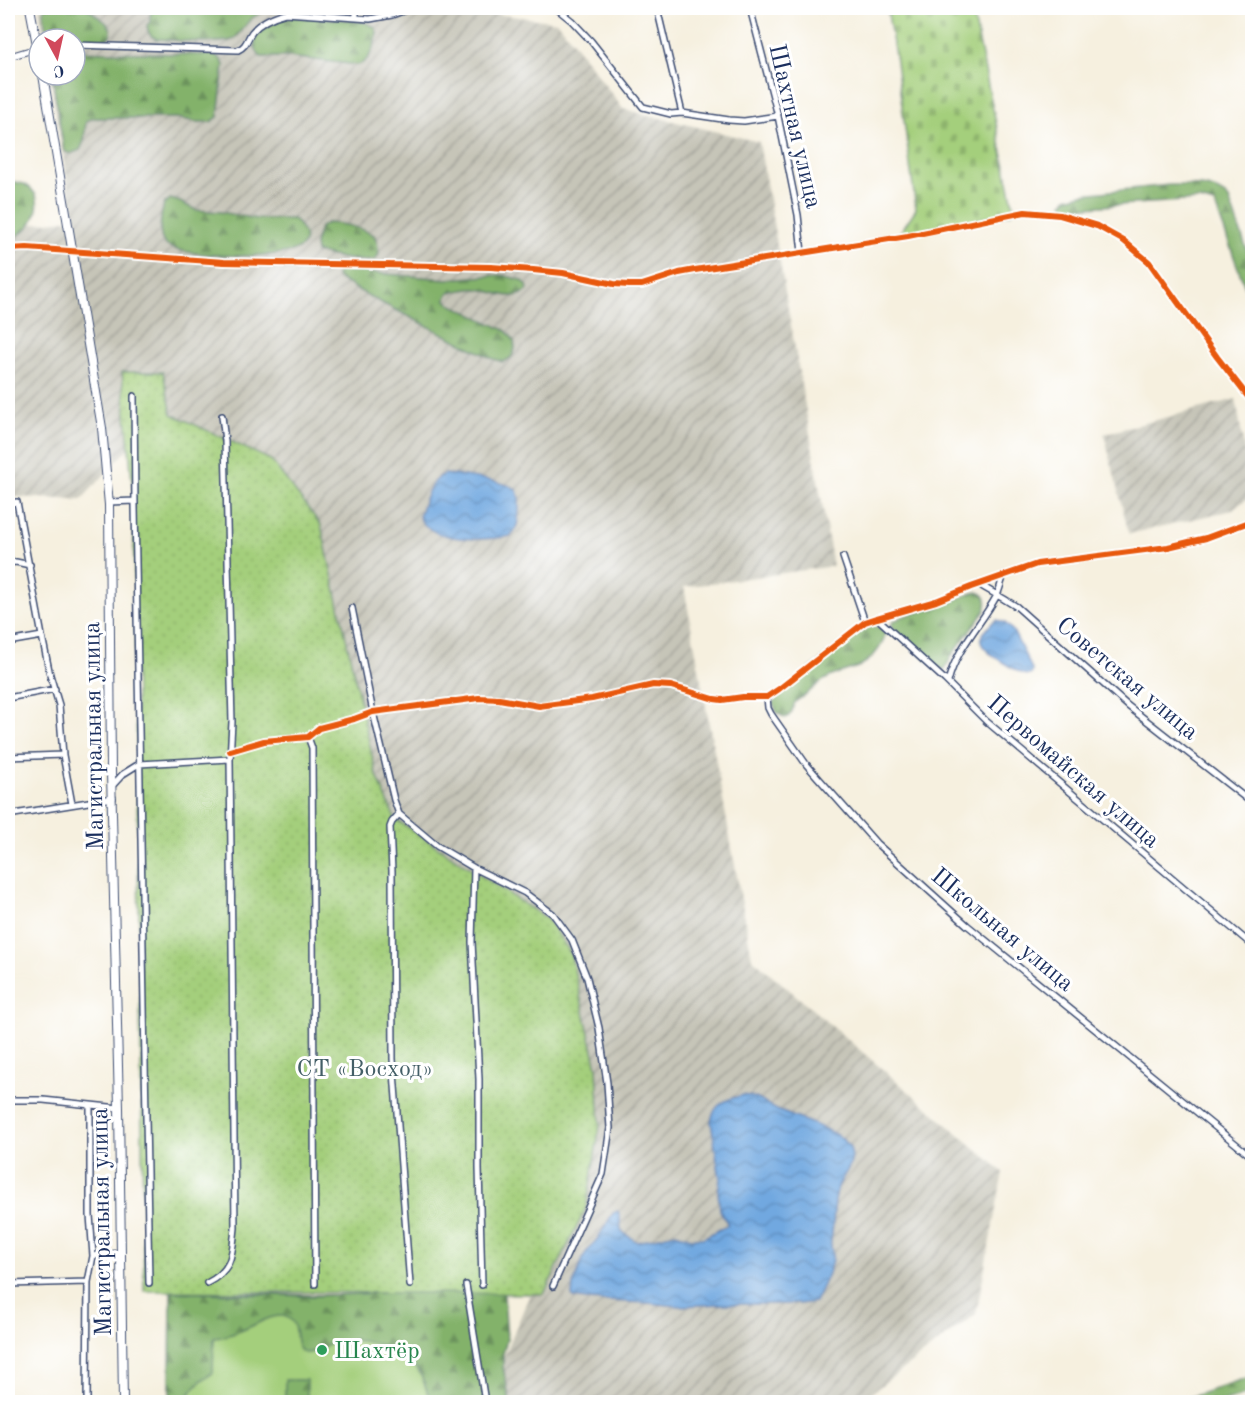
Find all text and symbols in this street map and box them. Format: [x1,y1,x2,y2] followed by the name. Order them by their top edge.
[27,27,87,87] north arrow
[763,42,825,211] street label: Шахтная улица
[52,61,65,79] text: С
[1051,614,1202,746] street label: Советская улица
[81,621,109,851] street label: Магистральная улица
[982,691,1163,854] street label: Первомайская улица
[926,864,1078,997] street label: Школьная улица
[297,1058,433,1082] park label: СТ «Восход»
[89,1107,117,1337] street label: Магистральная улица
[334,1340,420,1364] place label: Шахтёр
[315,1343,329,1357] marker: Шахтёр

